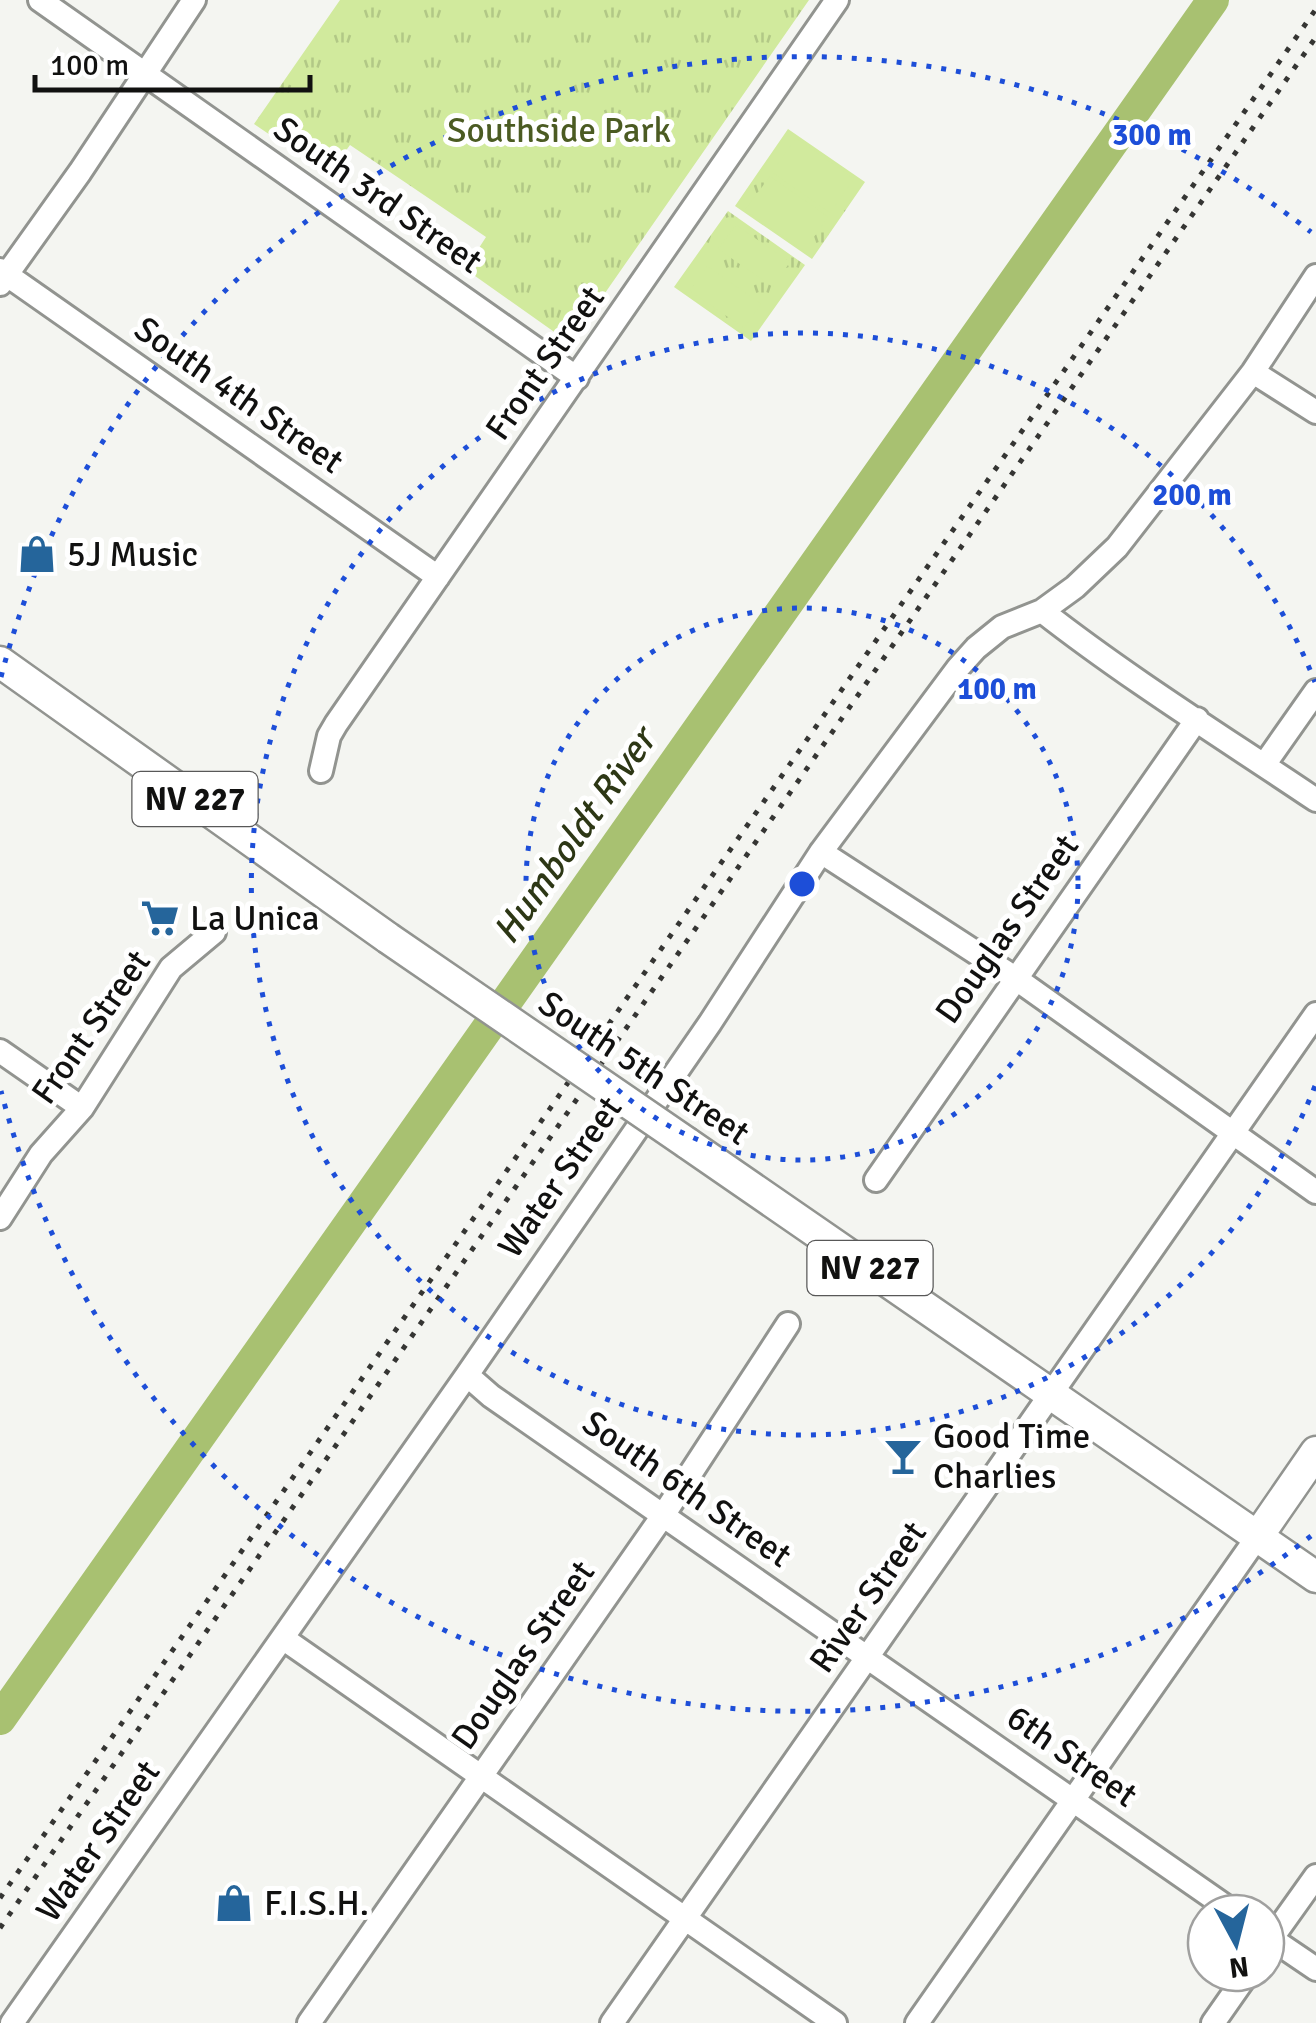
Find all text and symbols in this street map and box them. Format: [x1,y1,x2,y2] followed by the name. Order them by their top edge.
[35,30,310,92] scale bar
[50,47,129,84] text: 100 m
[265,107,491,283] street label: South 3rd Street
[447,109,671,152] park label: Southside Park
[1112,117,1192,154] text: 300 m
[476,278,614,448] street label: Front Street
[126,307,352,483] street label: South 4th Street
[1152,477,1232,514] text: 200 m
[16,533,58,575] shop icon: 5J Music
[67,533,198,576] place label: 5J Music
[957,671,1037,708] text: 100 m
[483,715,668,953] water label: Humboldt River
[132,772,258,826] road number: NV 227
[926,826,1088,1032] street label: Douglas Street
[784,866,820,902] centre of rings
[139,897,181,939] supermarket icon: La Unica
[190,897,320,940] place label: La Unica
[22,942,160,1112] street label: Front Street
[530,982,758,1154] street label: South 5th Street
[489,1088,631,1266] street label: Water Street
[808,1241,932,1295] road number: NV 227
[574,1401,800,1577] street label: South 6th Street
[933,1415,1090,1498] place label: Good Time Charlies
[882,1435,924,1477] bar icon: Good Time Charlies
[800,1513,936,1681] street label: River Street
[442,1552,604,1758] street label: Douglas Street
[999,1696,1145,1816] street label: 6th Street
[27,1752,169,1930] street label: Water Street
[213,1882,255,1924] shop icon: F.I.S.H.
[264,1882,369,1925] place label: F.I.S.H.
[1186,1893,1286,1993] north arrow
[1227,1949,1251,1985] text: N

